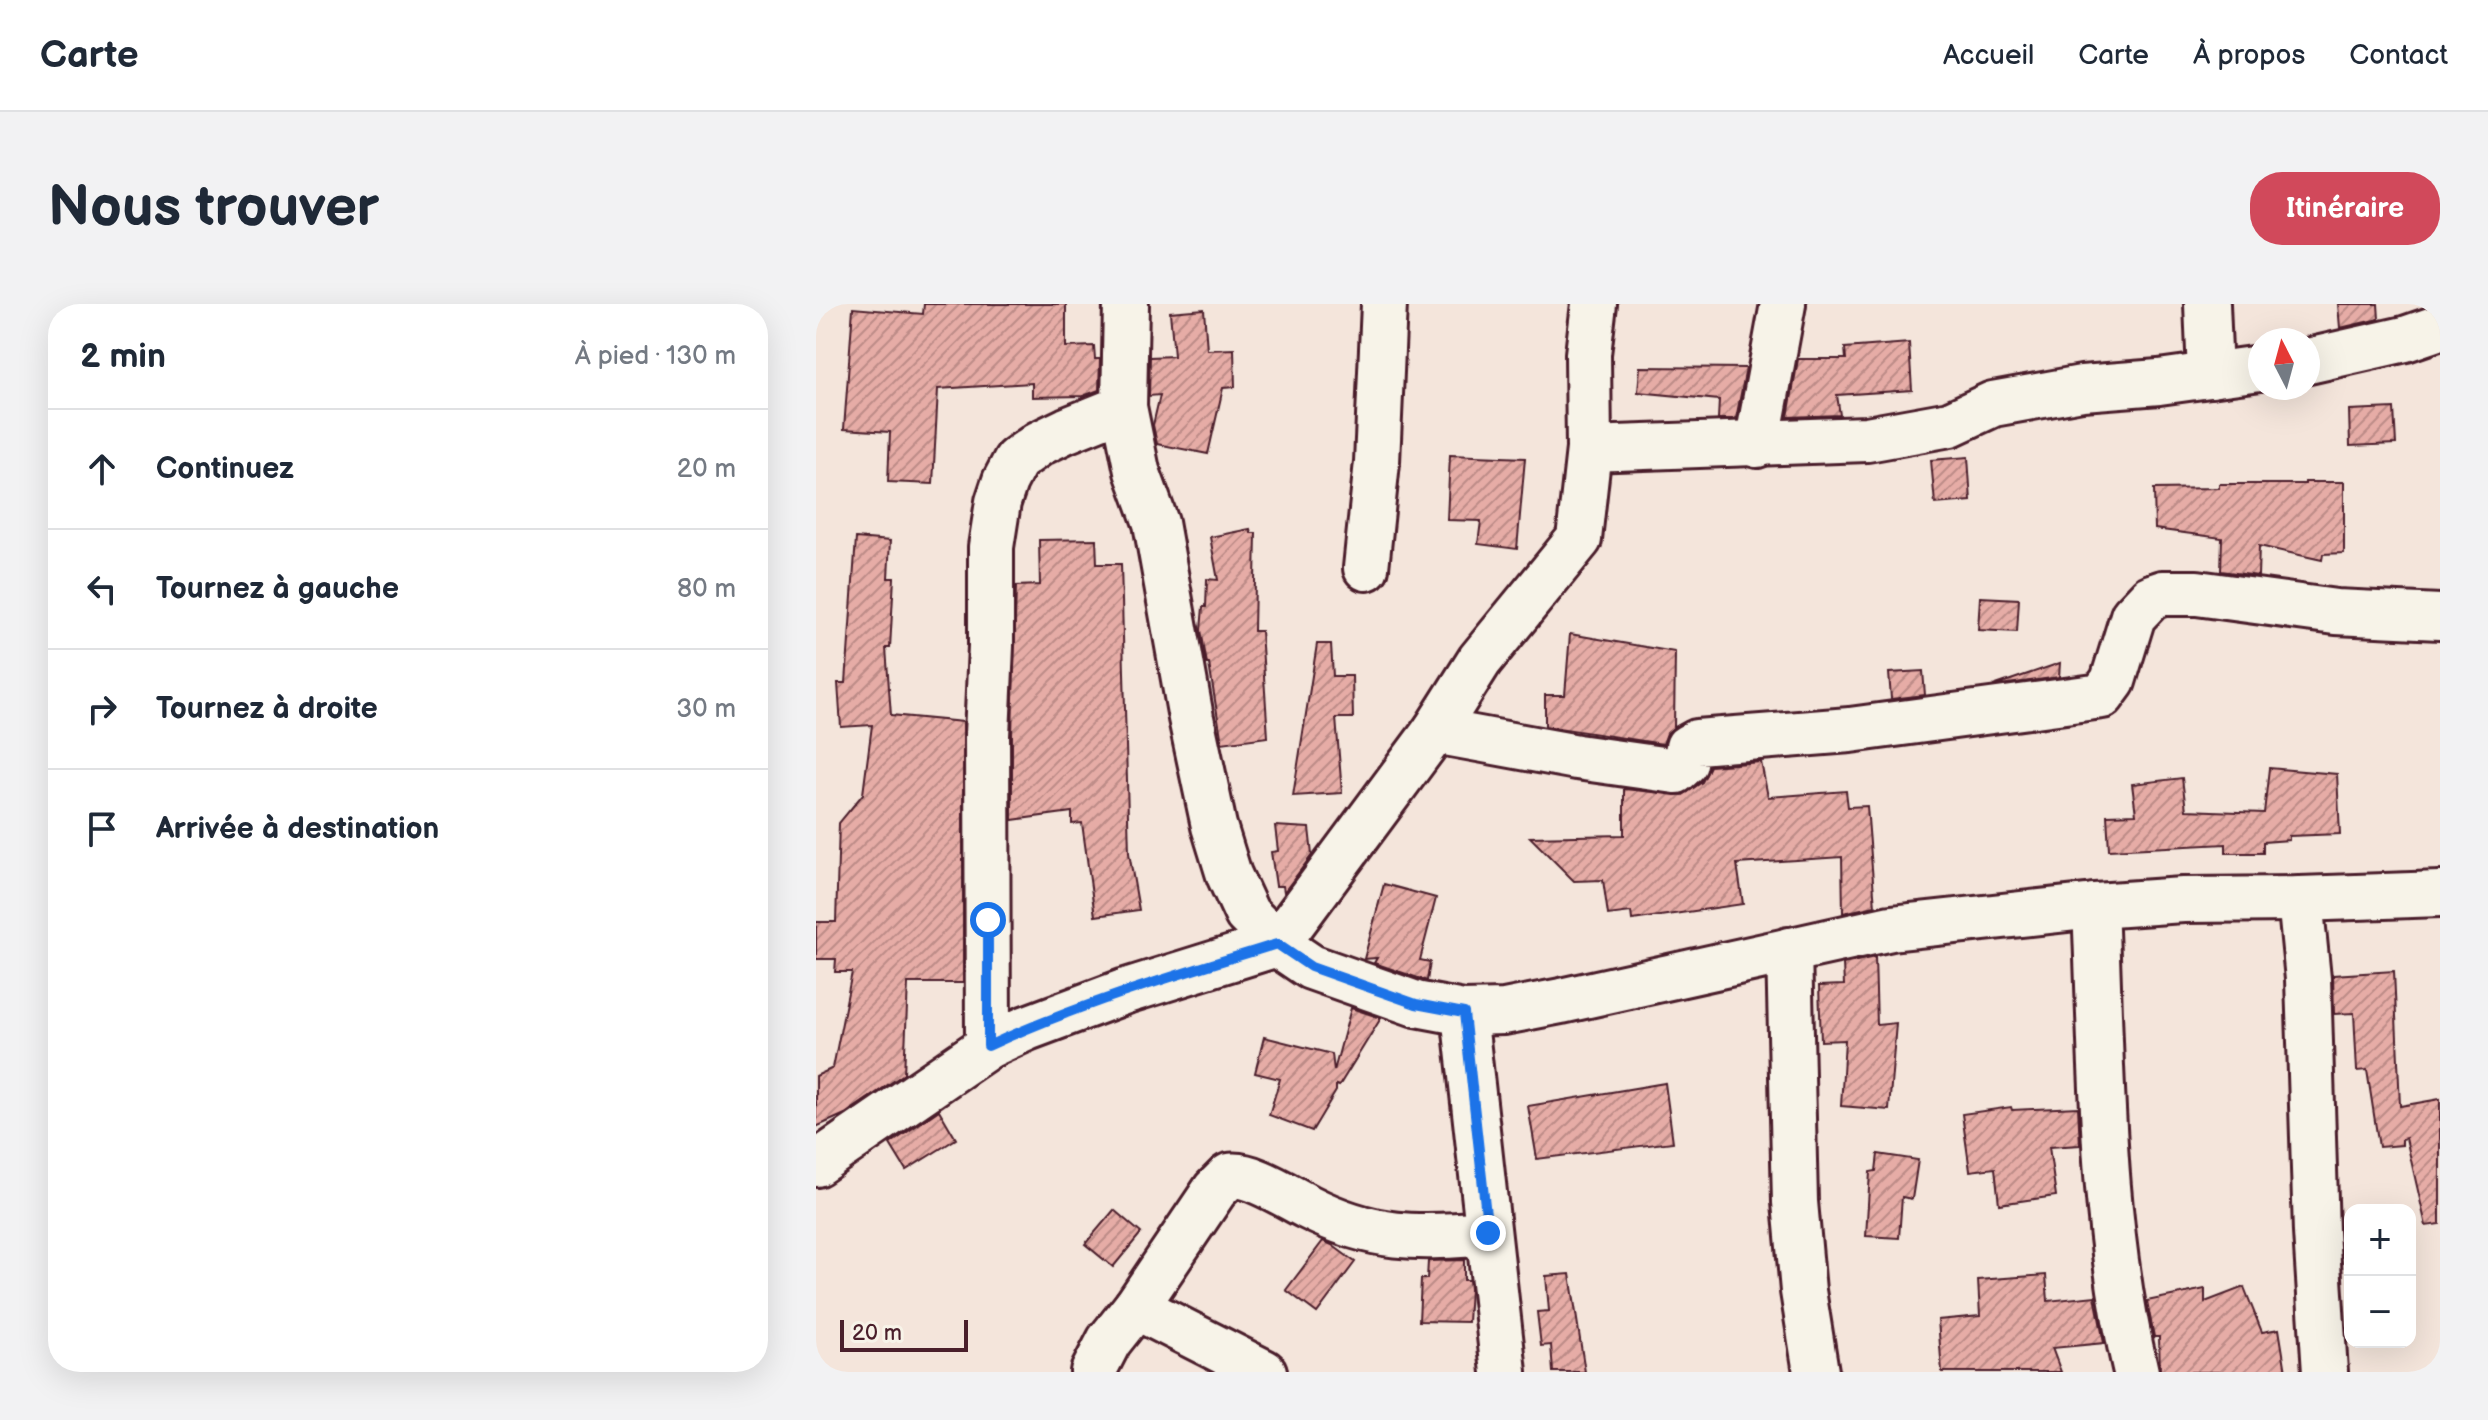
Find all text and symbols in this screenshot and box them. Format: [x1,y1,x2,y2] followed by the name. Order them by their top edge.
[40,33,139,78] text: Carte
[1943,39,2034,72] text: Accueil
[2078,39,2149,72] text: Carte
[2193,39,2305,72] text: À propos
[2349,39,2448,72] text: Contact
[2250,172,2440,245] button: Itinéraire
[48,175,379,242] text: Nous trouver
[2248,328,2320,400] north arrow
[80,336,166,377] text: 2 min
[575,341,736,372] text: À pied · 130 m
[80,447,124,491] icon: ahead
[156,451,294,487] text: Continuez
[677,454,736,485] text: 20 m
[80,567,124,611] icon: left
[156,571,399,607] text: Tournez à gauche
[677,574,736,605] text: 80 m
[80,687,124,731] icon: right
[156,691,378,727] text: Tournez à droite
[676,694,736,725] text: 30 m
[80,807,124,851] icon: arrive
[156,811,439,847] text: Arrivée à destination
[970,902,1006,938] route start
[2344,1204,2416,1348] map controls
[2344,1204,2416,1276] button: +
[1470,1215,1506,1251] route end
[2344,1276,2416,1348] button: −
[840,1316,968,1352] scale bar
[852,1320,902,1347] text: 20 m

